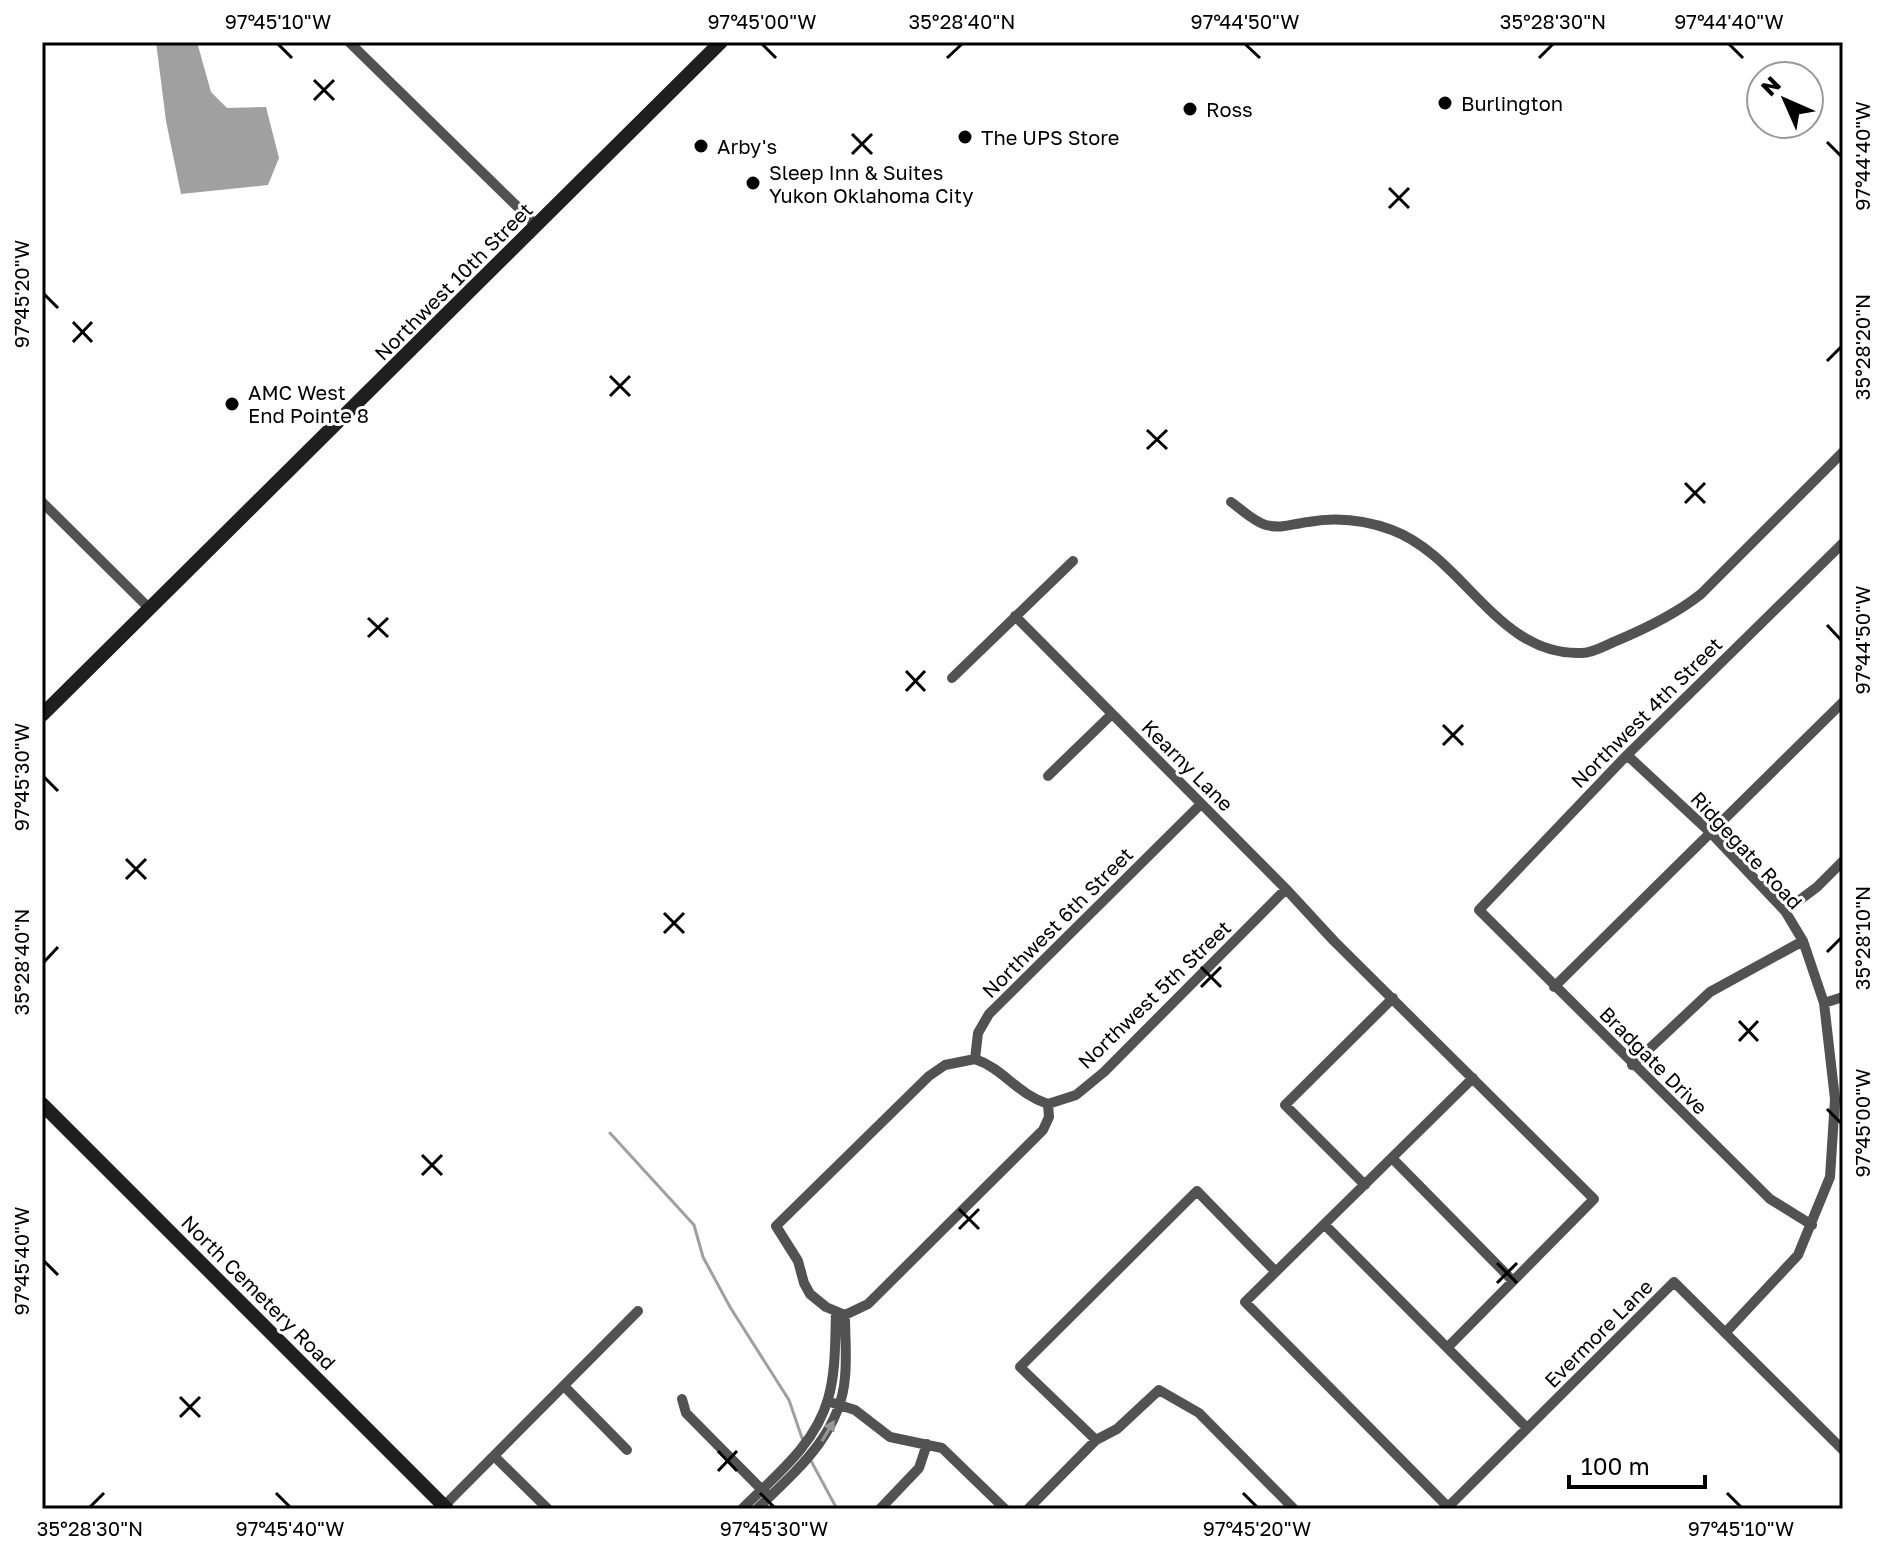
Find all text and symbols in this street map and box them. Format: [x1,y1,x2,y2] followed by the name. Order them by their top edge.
[225,9,331,33] text: 97°45'10"W
[707,9,817,33] text: 97°45'00"W
[909,9,1015,33] text: 35°28'40"N
[1191,9,1299,33] text: 97°44'50"W
[1500,9,1606,33] text: 35°28'30"N
[1674,9,1784,33] text: 97°44'40"W
[1745,60,1825,140] north arrow
[1755,70,1786,101] text: N
[1461,91,1563,115] place label: Burlington
[1436,94,1454,112] marker: Burlington
[1206,97,1253,121] place label: Ross
[1181,100,1199,118] marker: Ross
[1850,101,1874,211] text: 97°44'40"W
[981,125,1119,149] place label: The UPS Store
[956,128,974,146] marker: The UPS Store
[717,134,777,158] place label: Arby's
[692,137,710,155] marker: Arby's
[769,160,974,207] place label: Sleep Inn & Suites Yukon Oklahoma City
[744,174,762,192] marker: Sleep Inn & Suites Yukon Oklahoma City
[369,197,537,365] street label: Northwest 10th Street
[9,240,33,348] text: 97°45'20"W
[1850,294,1874,400] text: 35°28'20"N
[248,380,369,427] place label: AMC West End Pointe 8
[223,395,241,413] marker: AMC West End Pointe 8
[1850,586,1874,694] text: 97°44'50"W
[1566,632,1726,792] street label: Northwest 4th Street
[1137,714,1239,816] street label: Kearny Lane
[9,723,33,831] text: 97°45'30"W
[1686,786,1808,914] street label: Ridgegate Road
[977,842,1137,1002] street label: Northwest 6th Street
[1850,886,1874,990] text: 35°28'10"N
[9,909,33,1015] text: 35°28'40"N
[1073,915,1235,1073] street label: Northwest 5th Street
[1595,1001,1713,1119] street label: Bradgate Drive
[1850,1068,1874,1178] text: 97°45'00"W
[9,1207,33,1315] text: 97°45'40"W
[177,1210,341,1374] street label: North Cemetery Road
[1539,1274,1657,1392] street label: Evermore Lane
[821,1420,835,1442] one-way arrow
[1569,1439,1705,1489] scale bar
[1581,1451,1650,1480] text: 100 m
[37,1516,143,1540] text: 35°28'30"N
[236,1516,344,1540] text: 97°45'40"W
[720,1516,828,1540] text: 97°45'30"W
[1203,1516,1311,1540] text: 97°45'20"W
[1688,1516,1794,1540] text: 97°45'10"W

